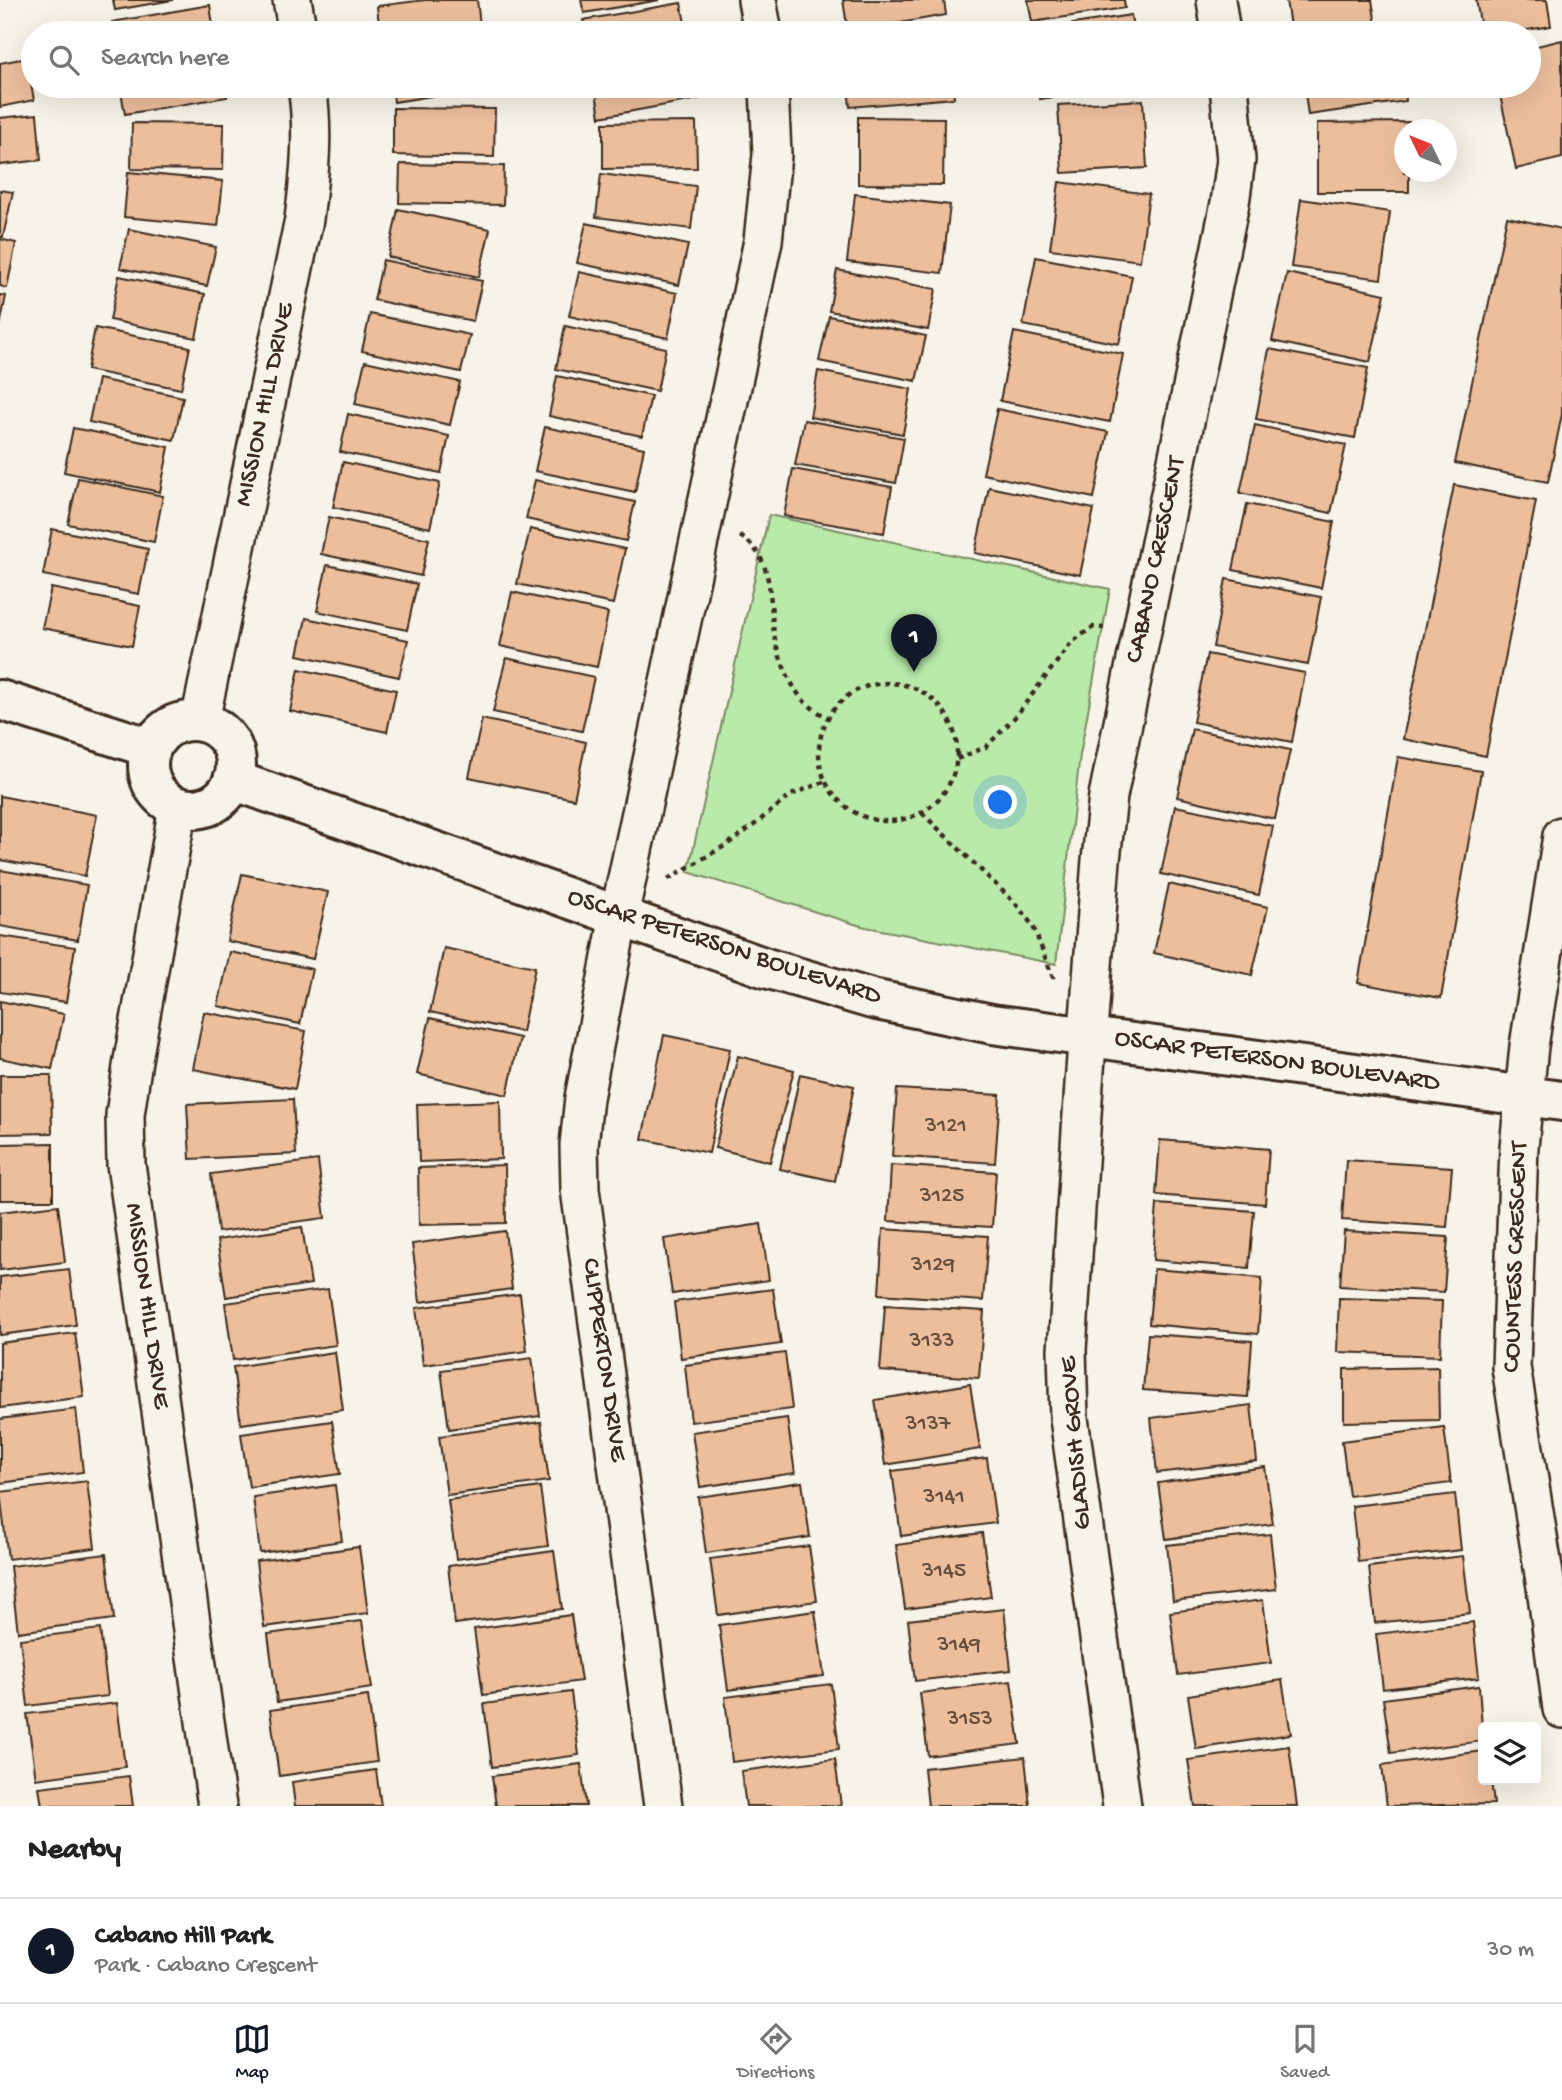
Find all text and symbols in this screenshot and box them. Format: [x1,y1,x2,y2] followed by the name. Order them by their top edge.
[21,21,1541,98] search box
[45,41,83,79] icon: search
[101,44,229,75] text: Search here
[1394,119,1457,182] north arrow
[229,300,303,510] street label: MISSION HILL DRIVE
[1120,453,1194,666] street label: CABANO CRESCENT
[891,614,937,672] pin: 1
[983,785,1017,819] your location
[563,883,885,1013] street label: OSCAR PETERSON BOULEVARD
[1112,1024,1442,1100] street label: OSCAR PETERSON BOULEVARD
[924,1113,967,1140] house number: 3121
[1497,1140,1537,1373] street label: COUNTESS CRESCENT
[919,1183,964,1210] house number: 3125
[116,1201,176,1412] street label: MISSION HILL DRIVE
[910,1252,955,1279] house number: 3129
[573,1257,633,1464] street label: CLIPPERTON DRIVE
[908,1328,955,1355] house number: 3133
[1054,1354,1100,1531] street label: GLADISH GROVE
[904,1411,952,1438] house number: 3137
[922,1484,965,1511] house number: 3141
[921,1558,966,1585] house number: 3145
[936,1632,981,1659] house number: 3149
[946,1706,993,1733] house number: 3153
[1478,1722,1541,1785] map controls
[1478,1722,1541,1785] button: layers
[28,1834,121,1869] text: Nearby
[95,1922,271,1953] text: Cabano Hill Park
[46,1937,56,1964] text: 1
[1487,1937,1534,1964] text: 30 m
[95,1953,316,1980] text: Park · Cabano Crescent
[233,2020,271,2085] tab: Map
[737,2020,814,2085] tab: Directions
[1280,2020,1329,2085] tab: Saved

